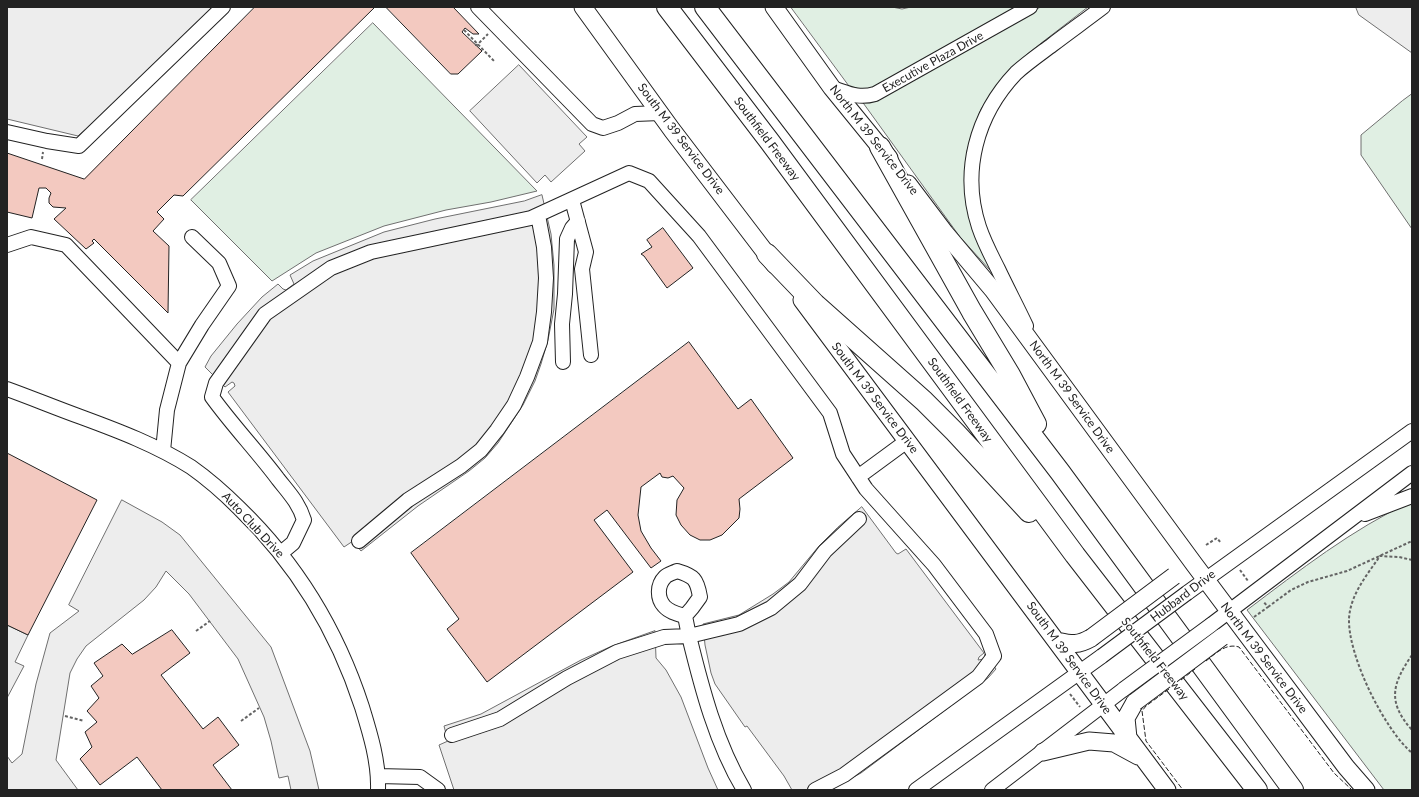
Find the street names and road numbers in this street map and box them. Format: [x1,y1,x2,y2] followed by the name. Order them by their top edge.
[880,28,986,96] street label: Executive Plaza Drive
[635,81,727,197] street label: South M 39 Service Drive
[827,82,921,198] street label: North M 39 Service Drive
[731,94,803,184] street label: Southfield Freeway
[1026,338,1118,456] street label: North M 39 Service Drive
[829,340,921,456] street label: South M 39 Service Drive
[924,355,996,445] street label: Southfield Freeway
[219,489,287,561] street label: Auto Club Drive
[1148,567,1218,625] street label: Hubbard Drive
[1023,599,1115,717] street label: South M 39 Service Drive
[1218,600,1310,716] street label: North M 39 Service Drive
[1118,615,1192,703] street label: Southfield Freeway

